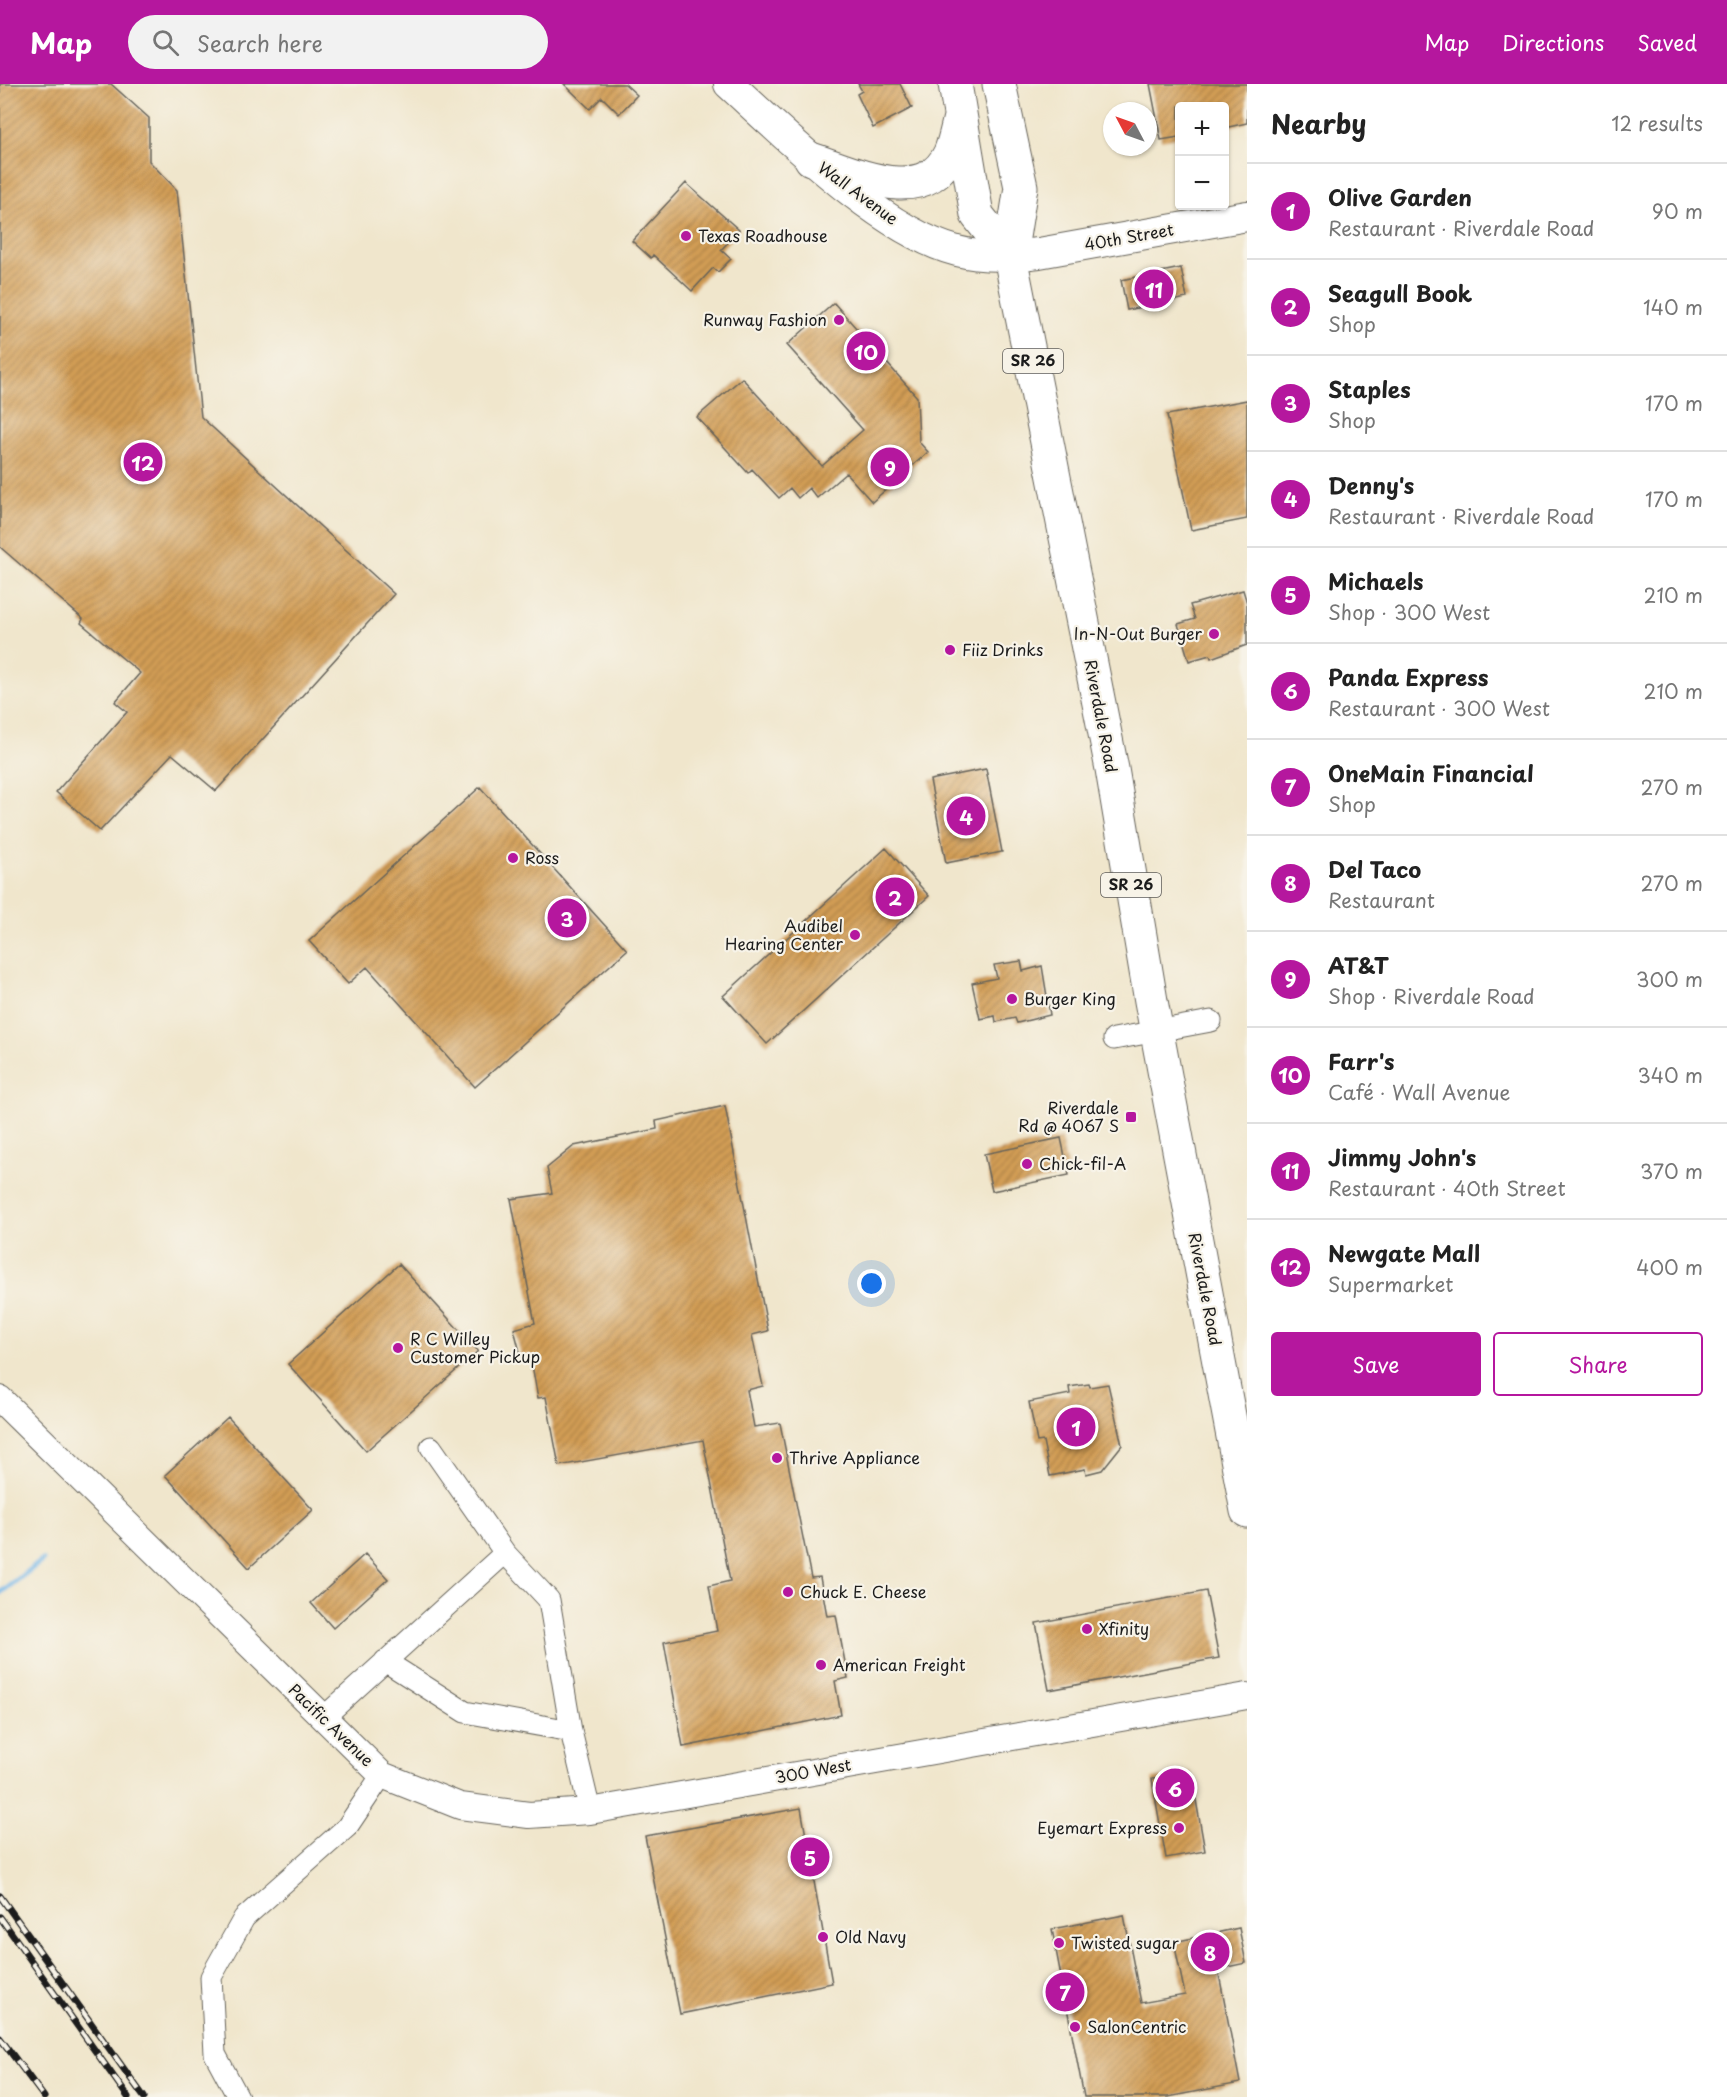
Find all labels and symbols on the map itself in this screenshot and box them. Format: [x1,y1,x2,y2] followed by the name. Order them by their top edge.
[1103,102,1157,156] north arrow
[813,155,904,230] street label: Wall Avenue
[1082,216,1176,256] street label: 40th Street
[698,223,828,247] place label: Texas Roadhouse
[679,229,693,243] marker: Texas Roadhouse
[1134,266,1174,312] pin: 11
[703,307,827,331] place label: Runway Fashion
[832,313,846,327] marker: Runway Fashion
[846,328,886,374] pin: 10
[1003,349,1063,373] road number: SR 26
[124,440,162,484] pin: 12
[870,444,910,490] pin: 9
[1074,621,1203,645] place label: In-N-Out Burger
[1207,627,1221,641] marker: In-N-Out Burger
[962,637,1043,661] place label: Fiiz Drinks
[943,643,957,657] marker: Fiiz Drinks
[1079,657,1125,774] street label: Riverdale Road
[946,794,986,838] pin: 4
[525,845,559,869] place label: Ross
[506,851,520,865] marker: Ross
[1101,873,1161,897] road number: SR 26
[876,874,914,920] pin: 2
[548,896,586,940] pin: 3
[725,913,844,955] place label: Audibel Hearing Center
[848,928,862,942] marker: Audibel Hearing Center
[1024,986,1116,1010] place label: Burger King
[1005,992,1019,1006] marker: Burger King
[1018,1095,1119,1137] place label: Riverdale Rd @ 4067 S
[1124,1110,1138,1124] marker: Riverdale Rd @ 4067 S
[1039,1151,1126,1175] place label: Chick-fil-A
[1020,1157,1034,1171] marker: Chick-fil-A
[1183,1230,1229,1347] street label: Riverdale Road
[857,1269,886,1298] your location
[410,1326,540,1368] place label: R C Willey Customer Pickup
[391,1341,405,1355] marker: R C Willey Customer Pickup
[1056,1404,1096,1450] pin: 1
[789,1445,920,1469] place label: Thrive Appliance
[770,1451,784,1465] marker: Thrive Appliance
[800,1579,927,1603] place label: Chuck E. Cheese
[781,1585,795,1599] marker: Chuck E. Cheese
[1099,1616,1149,1640] place label: Xfinity
[1080,1622,1094,1636] marker: Xfinity
[833,1652,966,1676] place label: American Freight
[814,1658,828,1672] marker: American Freight
[284,1677,380,1771] street label: Pacific Avenue
[773,1752,853,1788] street label: 300 West
[1156,1766,1194,1810] pin: 6
[1037,1815,1167,1839] place label: Eyemart Express
[1172,1821,1186,1835] marker: Eyemart Express
[790,1834,830,1880] pin: 5
[835,1924,906,1948] place label: Old Navy
[816,1930,830,1944] marker: Old Navy
[1071,1930,1179,1954] place label: Twisted sugar
[1190,1930,1230,1974] pin: 8
[1052,1936,1066,1950] marker: Twisted sugar
[1046,1970,1084,2014] pin: 7
[1087,2014,1186,2038] place label: SalonCentric
[1068,2020,1082,2034] marker: SalonCentric

